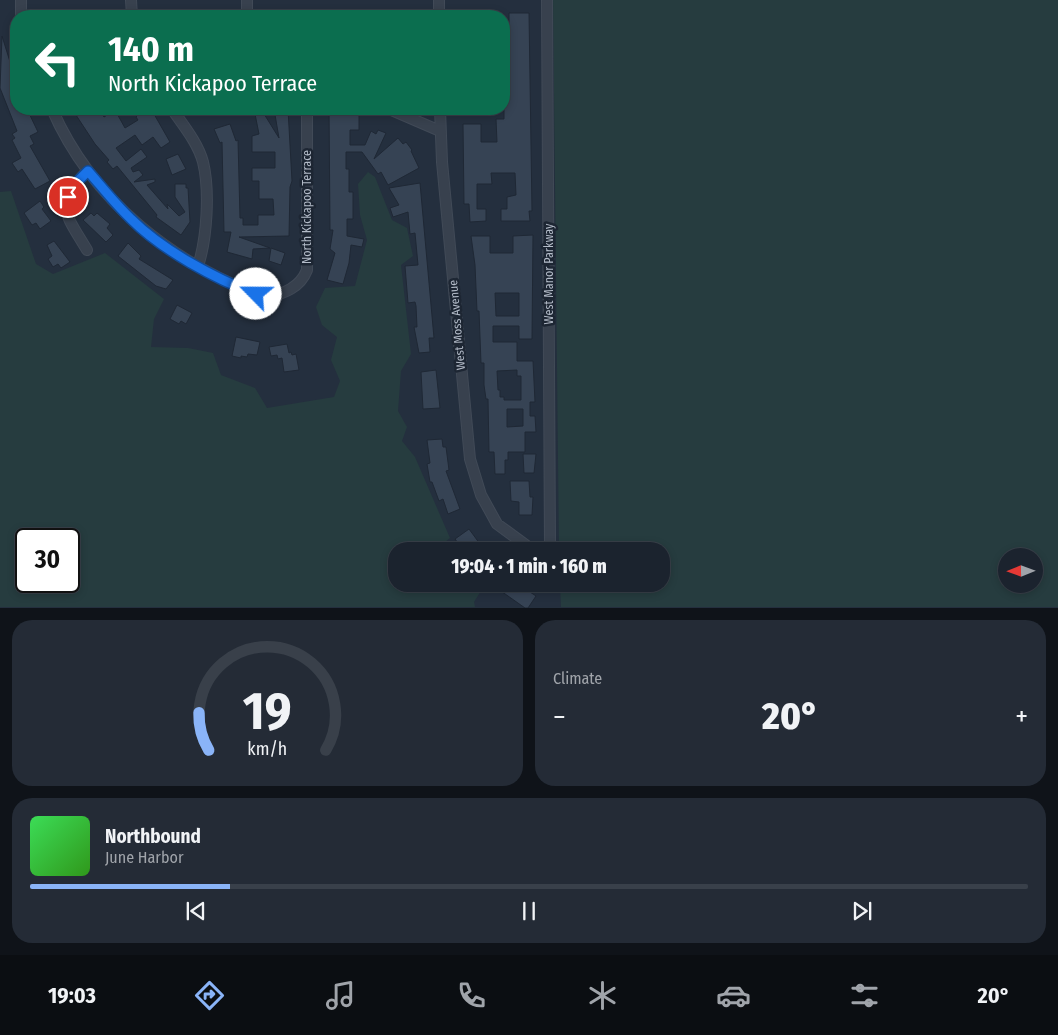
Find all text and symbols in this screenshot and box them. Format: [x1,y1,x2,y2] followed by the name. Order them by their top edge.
[108,28,194,70] text: 140 m
[25,30,90,95] icon: left
[108,70,317,97] text: North Kickapoo Terrace
[300,150,314,264] street label: North Kickapoo Terrace
[47,176,89,218] pin
[54,183,82,211] icon: arrive
[542,223,556,324] street label: West Manor Parkway
[229,267,281,319] position arrow
[446,279,468,371] street label: West Moss Avenue
[15,528,80,593] speed limit sign: 30
[998,548,1042,592] north arrow
[998,548,1043,593] map controls
[451,555,607,578] text: 19:04 · 1 min · 160 m
[553,669,602,688] text: Climate
[243,680,292,743] text: 19
[762,693,819,739] text: 20°
[553,700,566,733] text: −
[1015,700,1028,733] text: +
[248,738,287,760] text: km/h
[105,825,201,848] text: Northbound
[105,848,183,867] text: June Harbor
[182,897,210,925] icon: previous
[515,897,543,925] icon: pause
[848,897,876,925] icon: next
[192,978,227,1013] icon: directions
[323,978,358,1013] icon: music
[454,978,489,1013] icon: phone
[585,978,620,1013] icon: climate
[716,978,751,1013] icon: car
[847,978,882,1013] icon: filters
[48,982,96,1009] text: 19:03
[977,982,1010,1009] text: 20°

